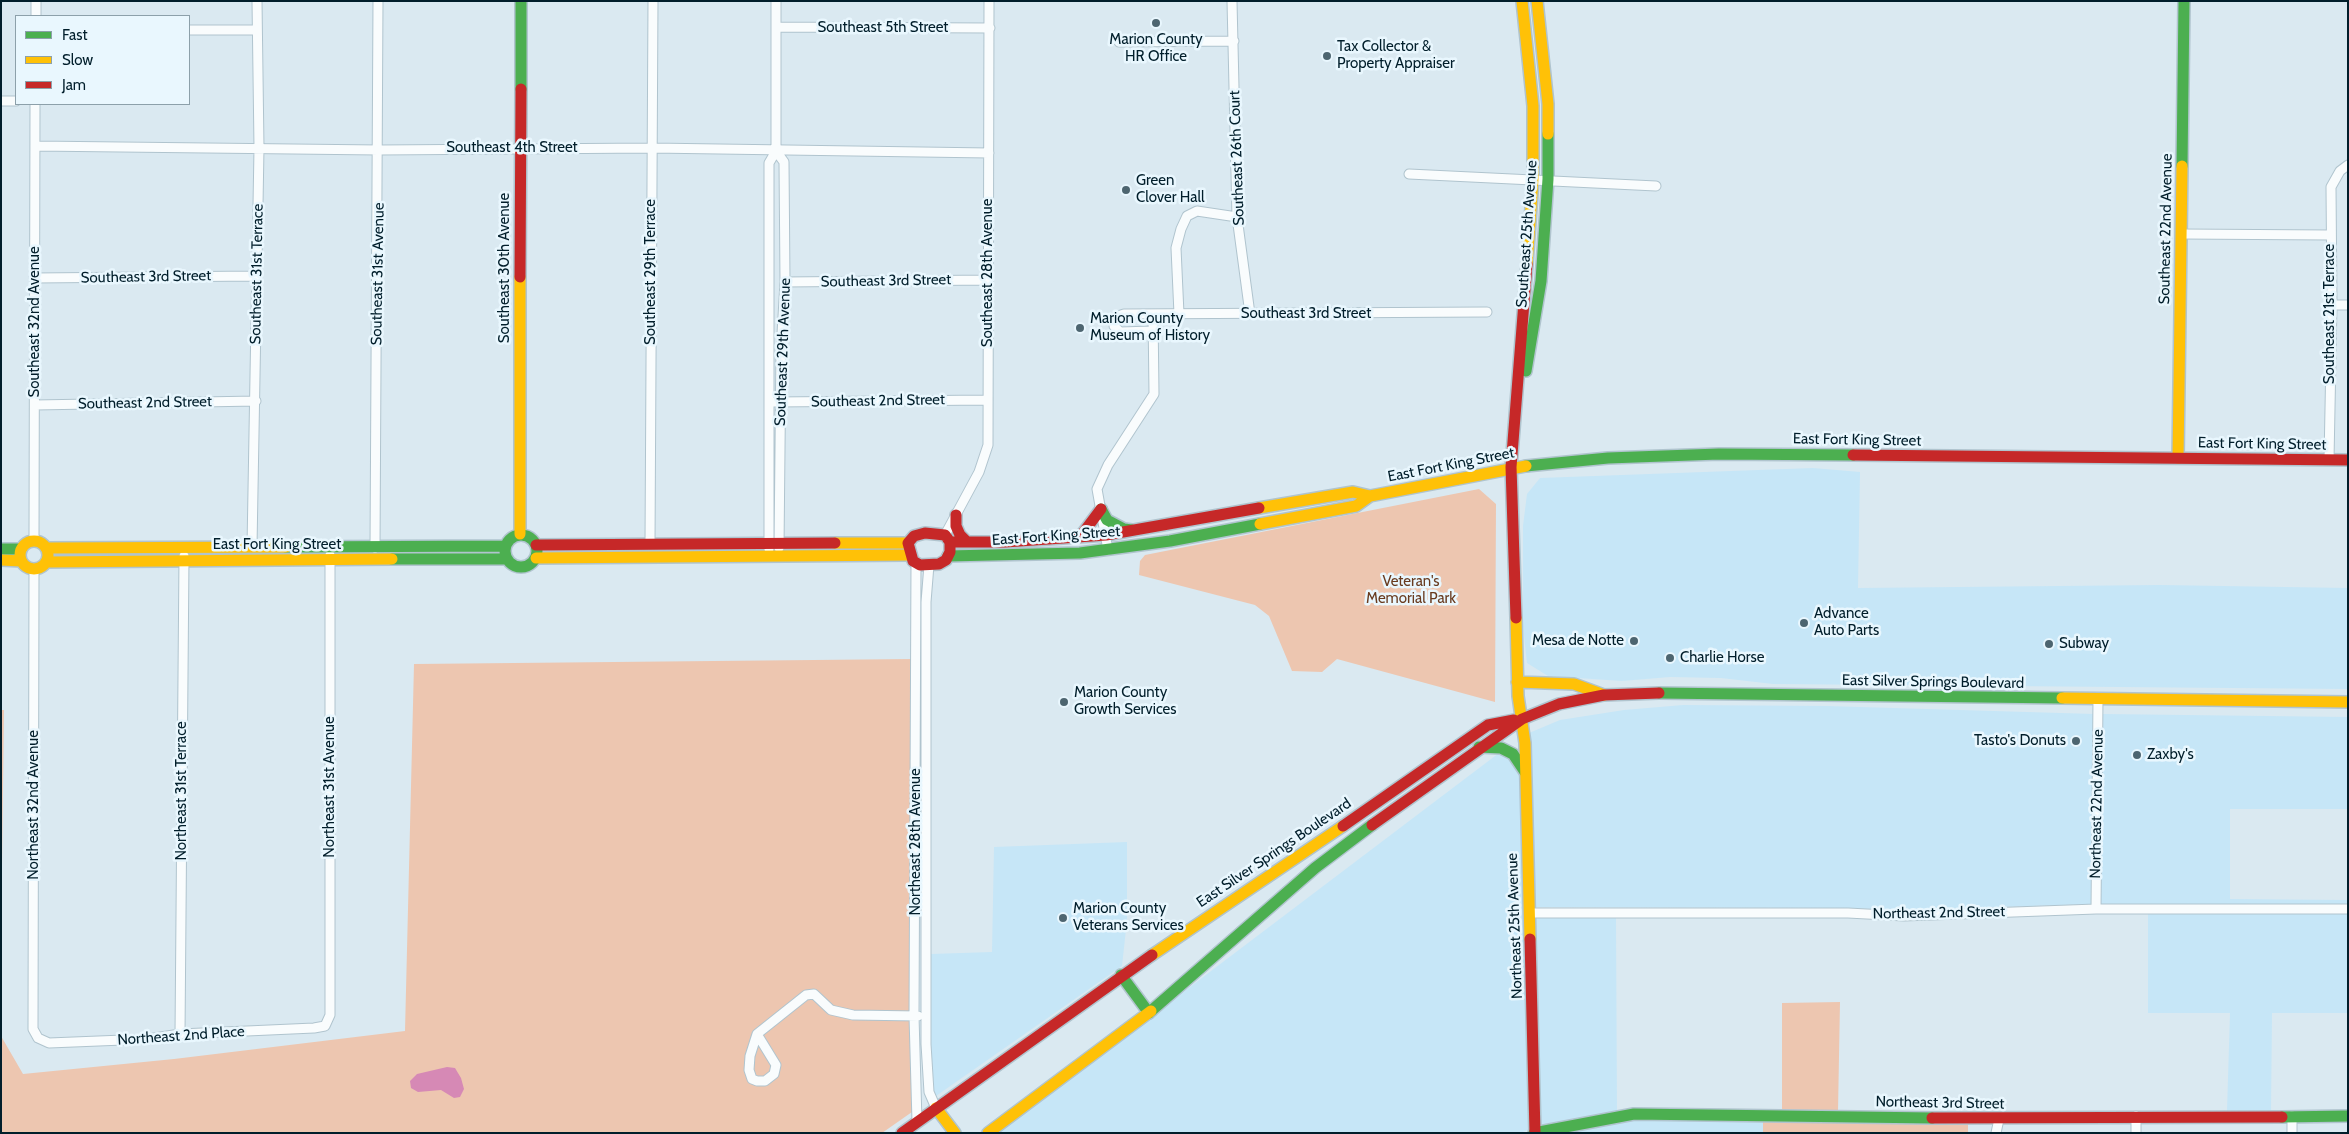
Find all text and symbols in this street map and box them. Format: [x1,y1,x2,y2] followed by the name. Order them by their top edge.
[15,15,190,105] legend
[1150,17,1162,29] marker: Marion County HR Office
[818,19,948,37] street label: Southeast 5th Street
[62,26,87,44] text: Fast
[1109,31,1203,66] place label: Marion County HR Office
[1337,38,1455,73] place label: Tax Collector & Property Appraiser
[1321,50,1333,62] marker: Tax Collector & Property Appraiser
[62,51,93,69] text: Slow
[62,76,86,94] text: Jam
[1226,90,1248,226] street label: Southeast 26th Court
[446,139,578,157] street label: Southeast 4th Street
[2156,153,2176,305] street label: Southeast 22nd Avenue
[1513,160,1541,308] street label: Southeast 25th Avenue
[1136,172,1205,207] place label: Green Clover Hall
[1120,184,1132,196] marker: Green Clover Hall
[496,193,514,343] street label: Southeast 30th Avenue
[642,199,660,345] street label: Southeast 29th Terrace
[979,199,997,347] street label: Southeast 28th Avenue
[368,202,388,346] street label: Southeast 31st Avenue
[247,204,267,344] street label: Southeast 31st Terrace
[2321,244,2339,384] street label: Southeast 21st Terrace
[26,246,44,398] street label: Southeast 32nd Avenue
[81,267,211,287] street label: Southeast 3rd Street
[821,271,951,291] street label: Southeast 3rd Street
[771,278,795,426] street label: Southeast 29th Avenue
[1241,305,1371,323] street label: Southeast 3rd Street
[1090,310,1210,345] place label: Marion County Museum of History
[1074,322,1086,334] marker: Marion County Museum of History
[811,391,945,411] street label: Southeast 2nd Street
[78,393,212,413] street label: Southeast 2nd Street
[1793,430,1921,450] street label: East Fort King Street
[2198,434,2326,454] street label: East Fort King Street
[1386,444,1516,486] street label: East Fort King Street
[991,523,1121,549] street label: East Fort King Street
[213,536,341,554] street label: East Fort King Street
[1366,573,1456,608] park label: Veteran's Memorial Park
[1814,605,1879,640] place label: Advance Auto Parts
[1798,617,1810,629] marker: Advance Auto Parts
[1532,632,1624,650] place label: Mesa de Notte
[1628,635,1640,647] marker: Mesa de Notte
[2059,635,2109,653] place label: Subway
[2043,638,2055,650] marker: Subway
[1680,649,1764,667] place label: Charlie Horse
[1664,652,1676,664] marker: Charlie Horse
[1842,671,2024,693] street label: East Silver Springs Boulevard
[1074,684,1176,719] place label: Marion County Growth Services
[1058,696,1070,708] marker: Marion County Growth Services
[321,716,339,858] street label: Northeast 31st Avenue
[173,721,191,861] street label: Northeast 31st Terrace
[2087,729,2107,879] street label: Northeast 22nd Avenue
[25,730,43,880] street label: Northeast 32nd Avenue
[1974,732,2066,750] place label: Tasto's Donuts
[2070,735,2082,747] marker: Tasto's Donuts
[2147,746,2194,764] place label: Zaxby's
[2131,749,2143,761] marker: Zaxby's
[907,768,925,916] street label: Northeast 28th Avenue
[1193,795,1355,911] street label: East Silver Springs Boulevard
[1503,853,1527,999] street label: Northeast 25th Avenue
[1073,900,1184,935] place label: Marion County Veterans Services
[1873,903,2005,923] street label: Northeast 2nd Street
[1057,912,1069,924] marker: Marion County Veterans Services
[117,1023,245,1049] street label: Northeast 2nd Place
[1875,1093,2005,1113] street label: Northeast 3rd Street

